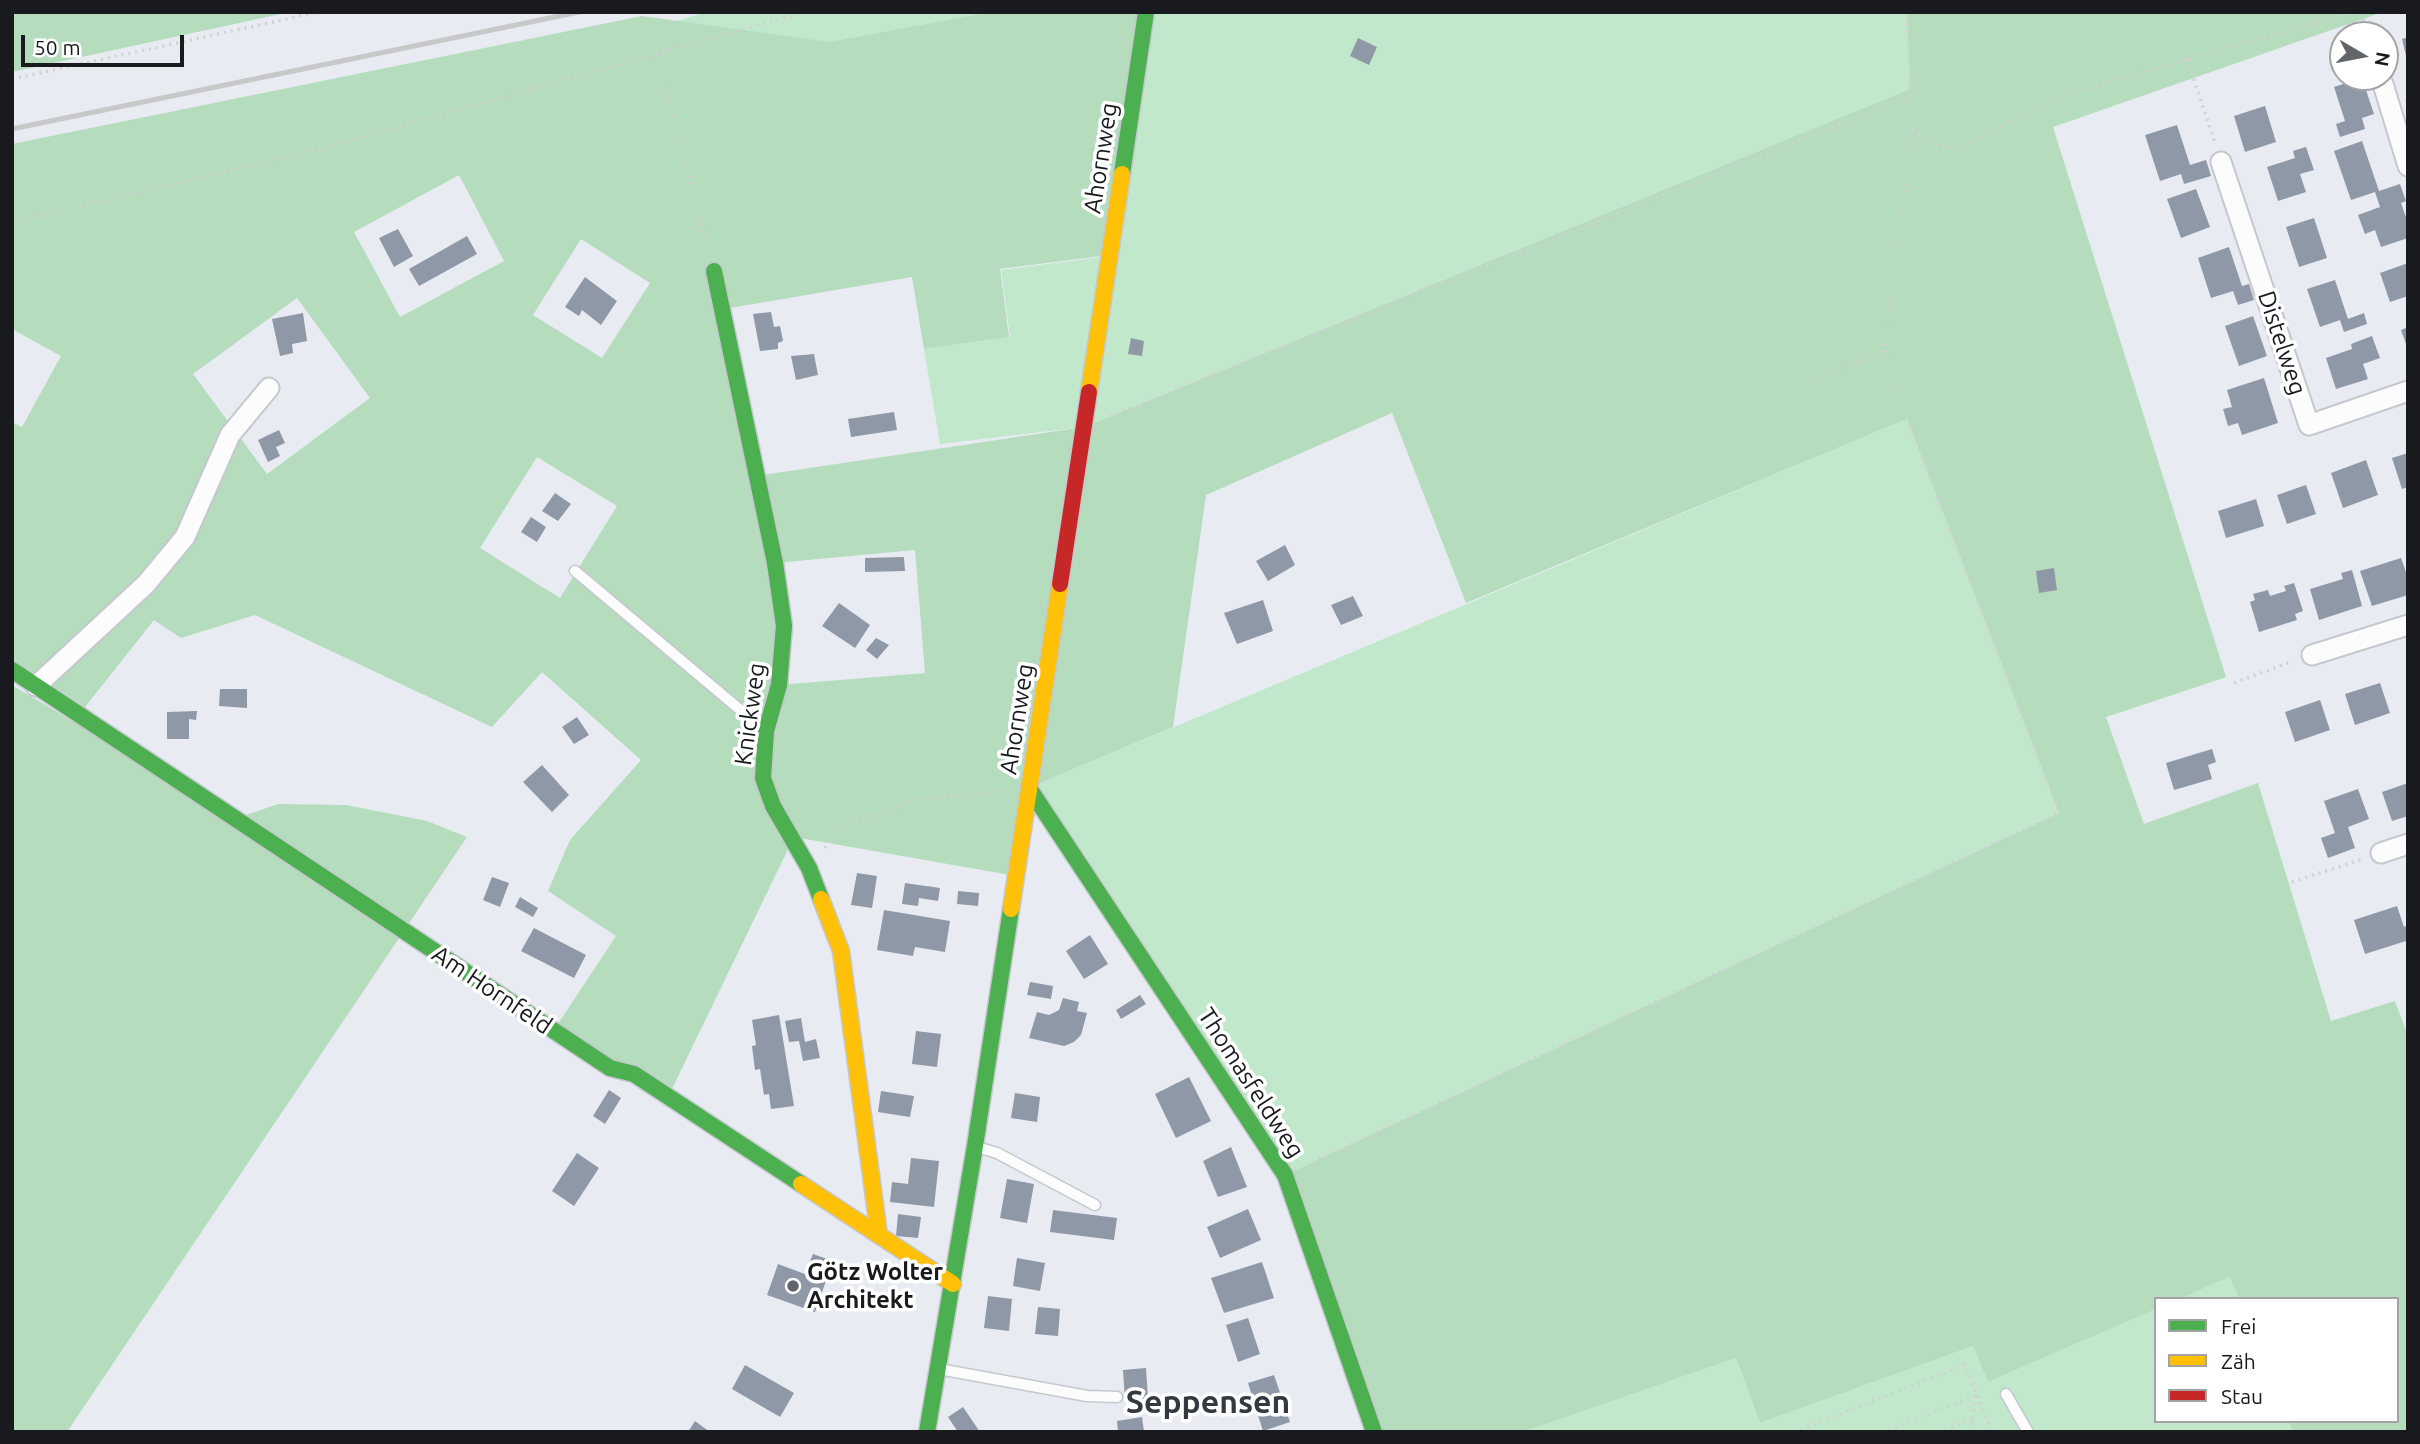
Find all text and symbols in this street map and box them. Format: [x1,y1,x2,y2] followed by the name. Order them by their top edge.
[24,21,187,65] scale bar
[2329,21,2399,91] north arrow
[34,35,81,59] text: 50 m
[2371,50,2395,68] text: N
[1078,101,1124,215] street label: Ahornweg
[2252,287,2312,399] street label: Distelweg
[729,661,771,767] street label: Knickweg
[994,662,1040,776] street label: Ahornweg
[427,939,557,1041] street label: Am Hornfeld
[1192,1003,1310,1163] street label: Thomasfeldweg
[807,1258,943,1314] place label: Götz Wolter Architekt
[785,1278,801,1294] marker: Götz Wolter Architekt
[2154,1297,2399,1423] legend
[2221,1314,2256,1338] text: Frei
[2221,1349,2256,1373] text: Zäh
[1126,1383,1290,1421] district label: Seppensen
[2221,1384,2263,1408] text: Stau

